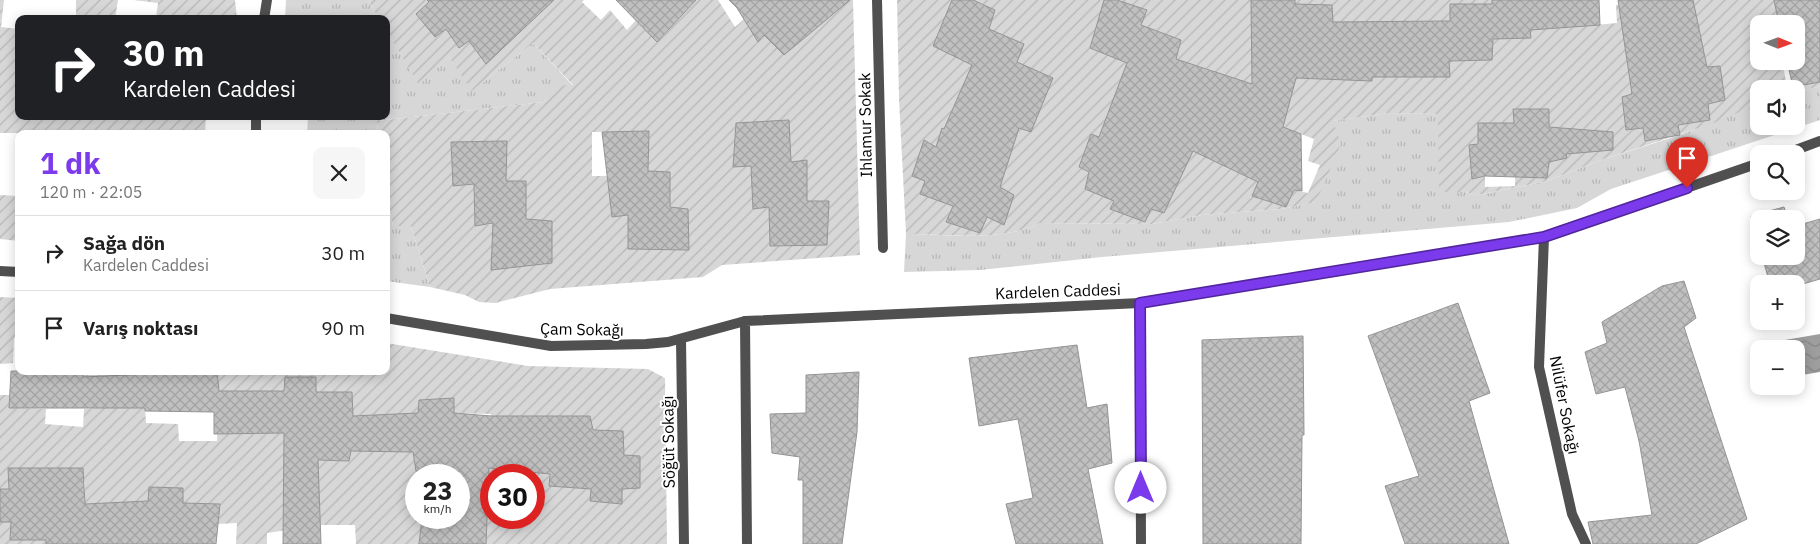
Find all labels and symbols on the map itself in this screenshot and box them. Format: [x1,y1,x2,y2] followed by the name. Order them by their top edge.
[1750,15,1805,70] north arrow
[854,72,876,178] street label: Ihlamur Sokak
[1666,137,1708,188] pin
[995,279,1121,303] street label: Kardelen Caddesi
[540,318,624,340] street label: Çam Sokağı
[1546,354,1584,456] street label: Nilüfer Sokağı
[657,395,679,489] street label: Söğüt Sokağı
[1114,461,1166,513] position arrow
[480,464,545,529] speed limit sign: 30

